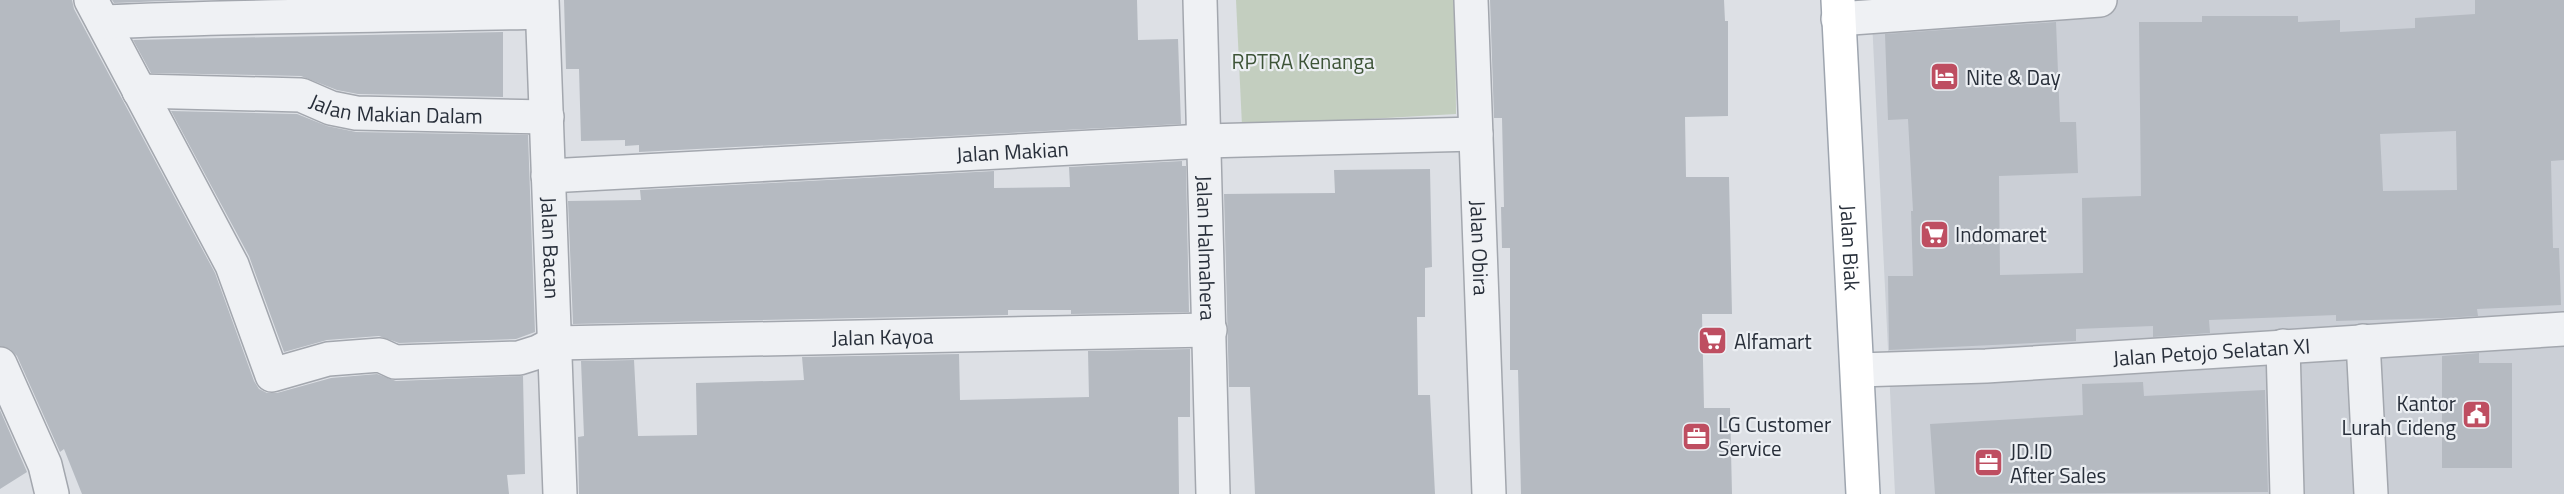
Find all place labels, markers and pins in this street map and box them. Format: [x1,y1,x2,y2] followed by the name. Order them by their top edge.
[1929,61,1961,93] hotel icon: Nite & Day
[1966,61,2061,93] place label: Nite & Day
[1918,218,1950,250] supermarket icon: Indomaret
[1955,218,2047,250] place label: Indomaret
[1697,325,1729,357] supermarket icon: Alfamart
[1734,325,1812,357] place label: Alfamart
[2341,387,2456,443] place label: Kantor Lurah Cideng
[2461,399,2493,431] public building icon: Kantor Lurah Cideng
[1718,408,1831,464] place label: LG Customer Service
[1681,420,1713,452] office icon: LG Customer Service
[2010,435,2106,491] place label: JD.ID After Sales
[1973,447,2005,479] office icon: JD.ID After Sales

